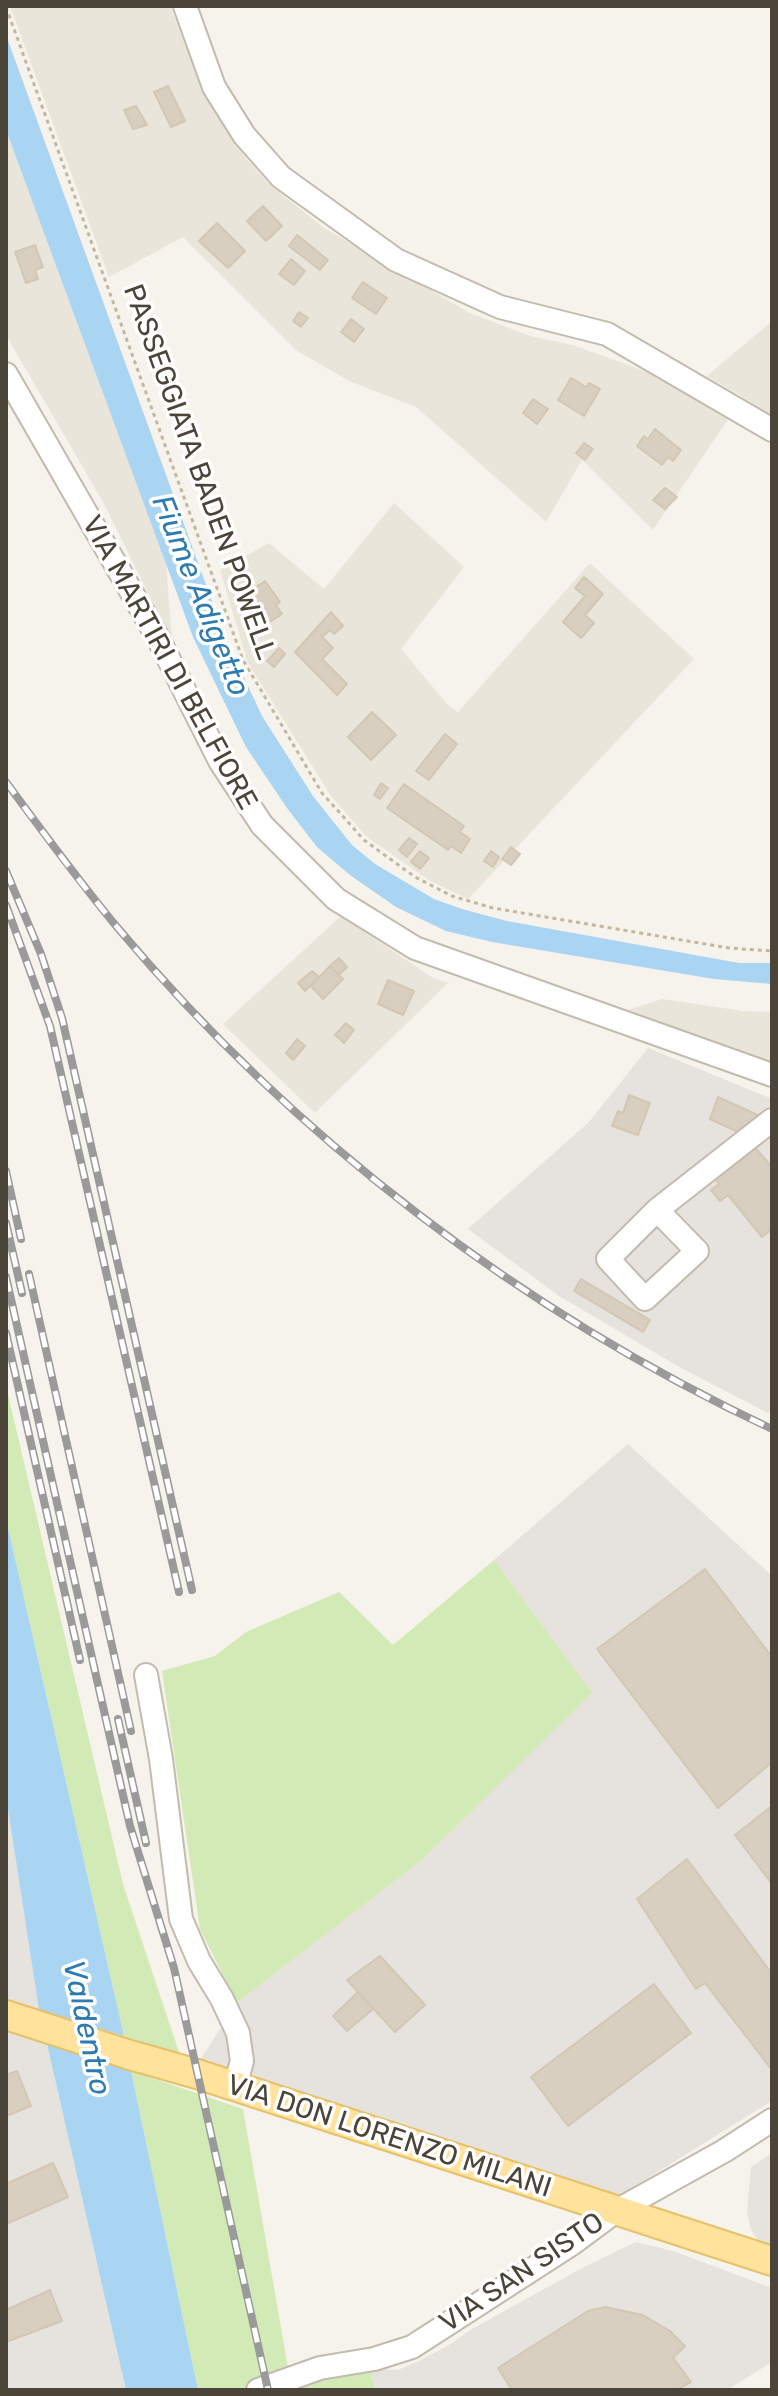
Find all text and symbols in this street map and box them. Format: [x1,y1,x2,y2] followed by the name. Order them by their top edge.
[115,280,283,664] street label: PASSEGGIATA BADEN POWELL
[143,490,257,702] water label: Fiume Adigetto
[74,510,264,816] street label: VIA MARTIRI DI BELFIORE
[54,1957,118,2099] water label: Valdentro
[222,2069,556,2205] street label: VIA DON LORENZO MILANI
[434,2206,610,2340] street label: VIA SAN SISTO

